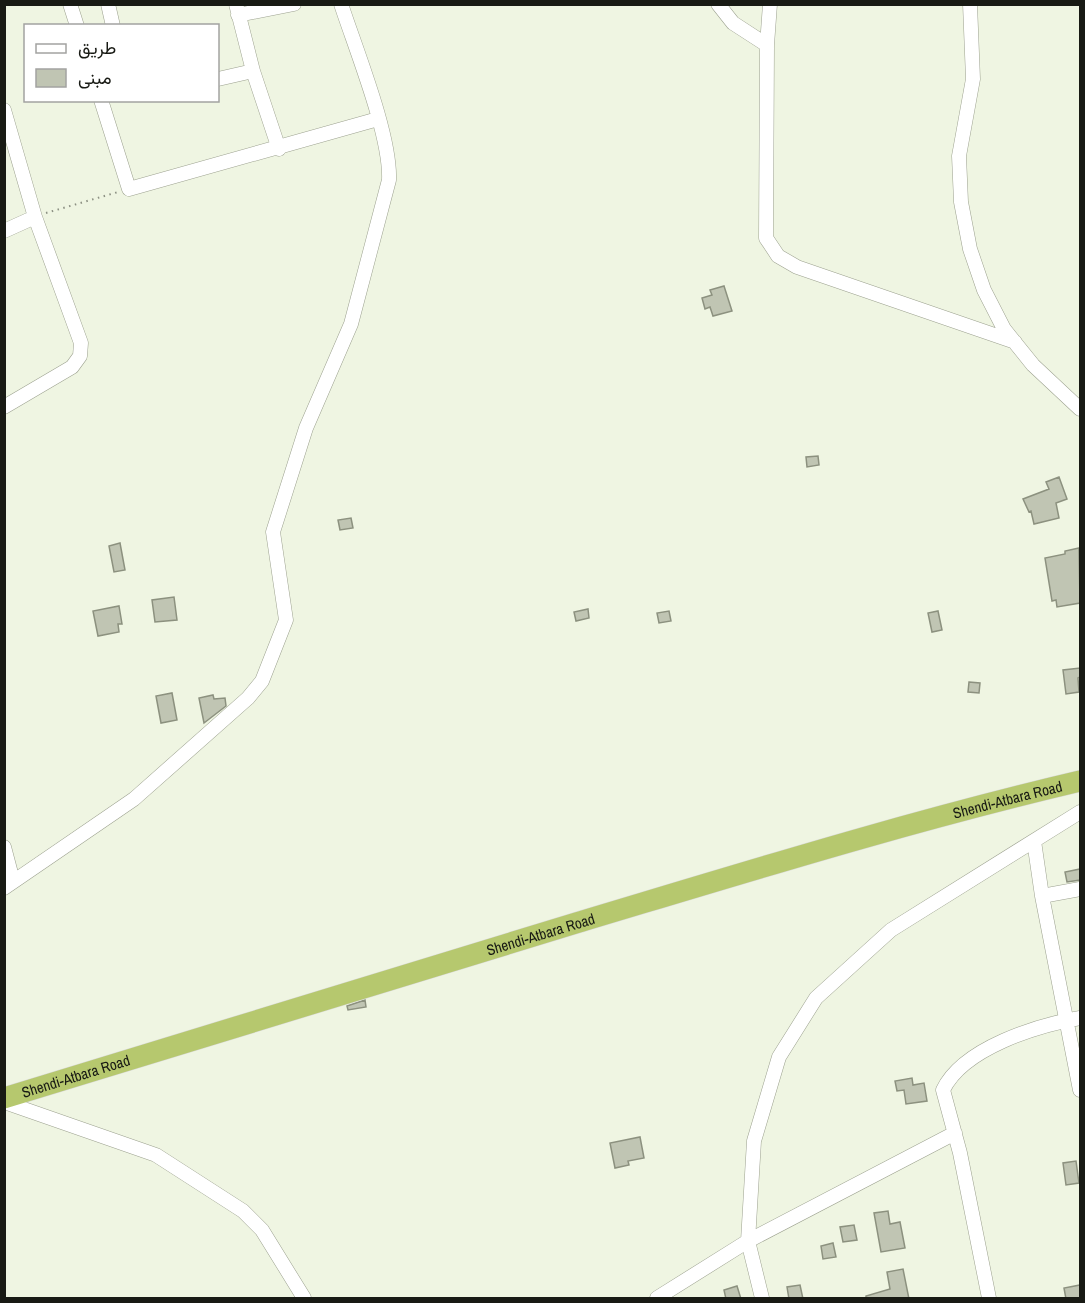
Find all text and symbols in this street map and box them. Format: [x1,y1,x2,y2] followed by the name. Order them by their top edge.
[24,24,219,102] legend
[78,35,116,60] text: طريق
[78,65,112,90] text: مبنى
[950,775,1064,823] street label: Shendi-Atbara Road
[484,908,597,960] street label: Shendi-Atbara Road
[19,1049,132,1102] street label: Shendi-Atbara Road

